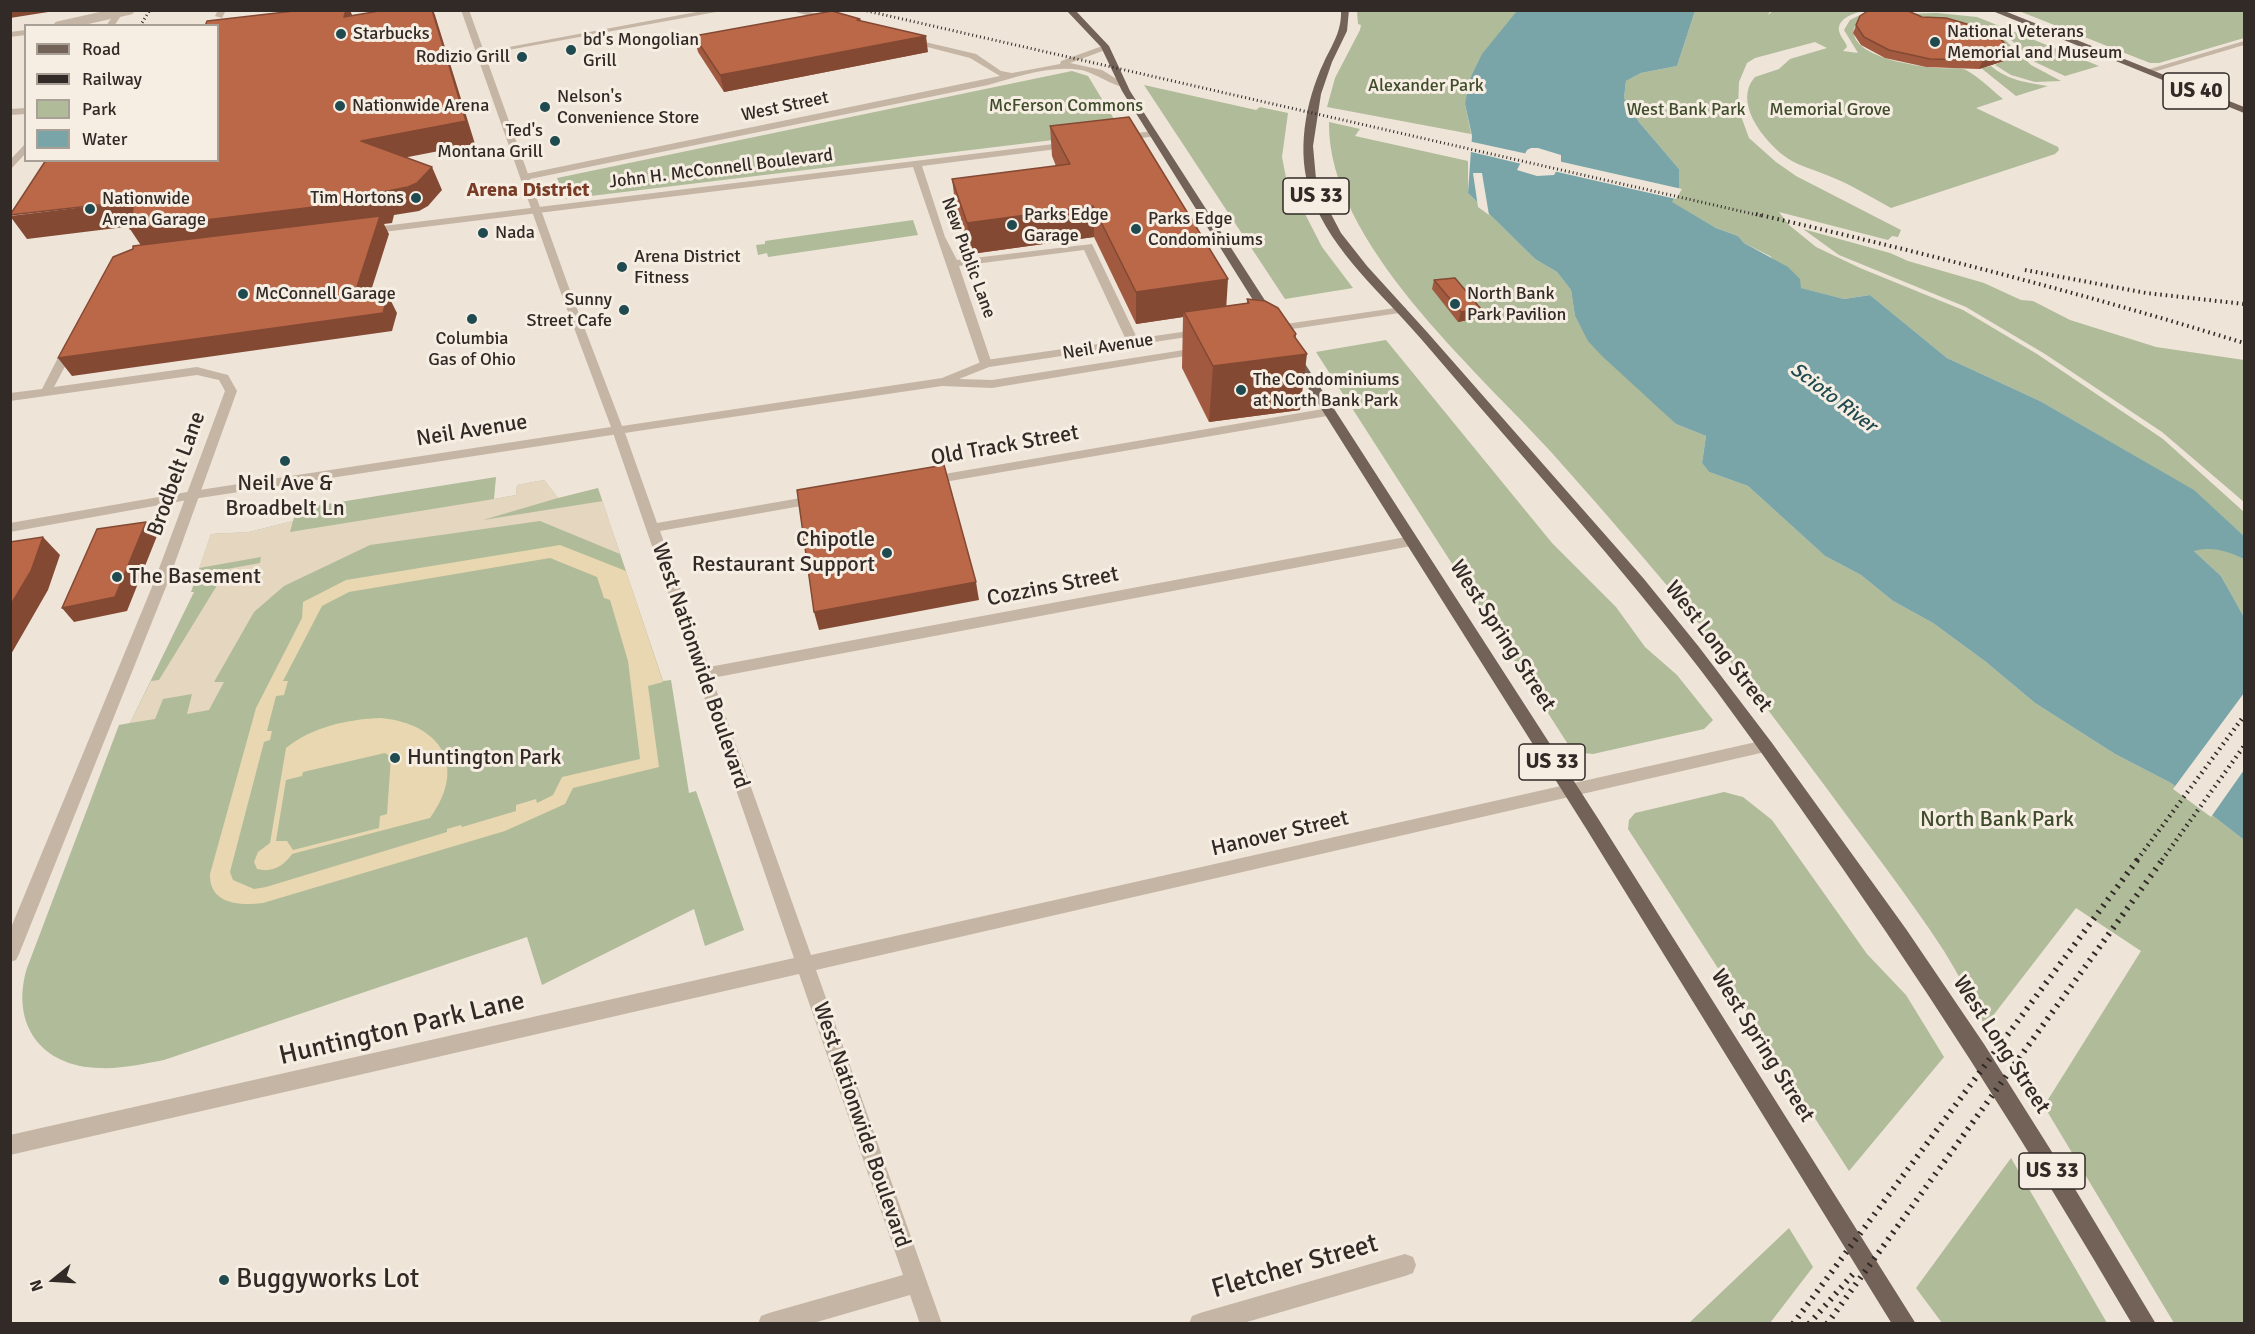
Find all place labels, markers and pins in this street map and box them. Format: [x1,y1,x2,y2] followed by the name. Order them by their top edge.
[1947,21,2122,63] place label: National Veterans Memorial and Museum
[353,23,430,45] place label: Starbucks
[334,27,348,41] marker: Starbucks
[583,29,699,72] place label: bd's Mongolian Grill
[1928,35,1942,49] marker: National Veterans Memorial and Museum
[564,43,578,57] marker: bd's Mongolian Grill
[416,46,510,68] place label: Rodizio Grill
[515,50,529,64] marker: Rodizio Grill
[557,86,699,128] place label: Nelson's Convenience Store
[352,95,489,117] place label: Nationwide Arena
[333,99,347,113] marker: Nationwide Arena
[538,100,552,114] marker: Nelson's Convenience Store
[437,120,543,162] place label: Ted's Montana Grill
[548,134,562,148] marker: Ted's Montana Grill
[310,187,404,209] place label: Tim Hortons
[102,188,206,230] place label: Nationwide Arena Garage
[409,191,423,205] marker: Tim Hortons
[83,202,97,216] marker: Nationwide Arena Garage
[1024,204,1108,246] place label: Parks Edge Garage
[1148,208,1263,250] place label: Parks Edge Condominiums
[1005,218,1019,232] marker: Parks Edge Garage
[495,222,535,244] place label: Nada
[1129,222,1143,236] marker: Parks Edge Condominiums
[476,226,490,240] marker: Nada
[634,246,741,288] place label: Arena District Fitness
[615,260,629,274] marker: Arena District Fitness
[255,283,396,305] place label: McConnell Garage
[1467,283,1566,326] place label: North Bank Park Pavilion
[236,287,250,301] marker: McConnell Garage
[526,289,612,332] place label: Sunny Street Cafe
[1448,297,1462,311] marker: North Bank Park Pavilion
[617,303,631,317] marker: Sunny Street Cafe
[465,312,479,326] marker: Columbia Gas of Ohio
[428,328,516,370] place label: Columbia Gas of Ohio
[1253,369,1399,412] place label: The Condominiums at North Bank Park
[1234,383,1248,397] marker: The Condominiums at North Bank Park
[278,454,292,468] marker: Neil Ave & Broadbelt Ln
[225,471,345,522] place label: Neil Ave & Broadbelt Ln
[692,527,875,578] place label: Chipotle Restaurant Support
[880,546,894,560] marker: Chipotle Restaurant Support
[129,564,261,590] place label: The Basement
[110,570,124,584] marker: The Basement
[407,745,561,771] place label: Huntington Park
[388,751,402,765] marker: Huntington Park
[236,1264,419,1296] place label: Buggyworks Lot
[217,1273,231,1287] marker: Buggyworks Lot

